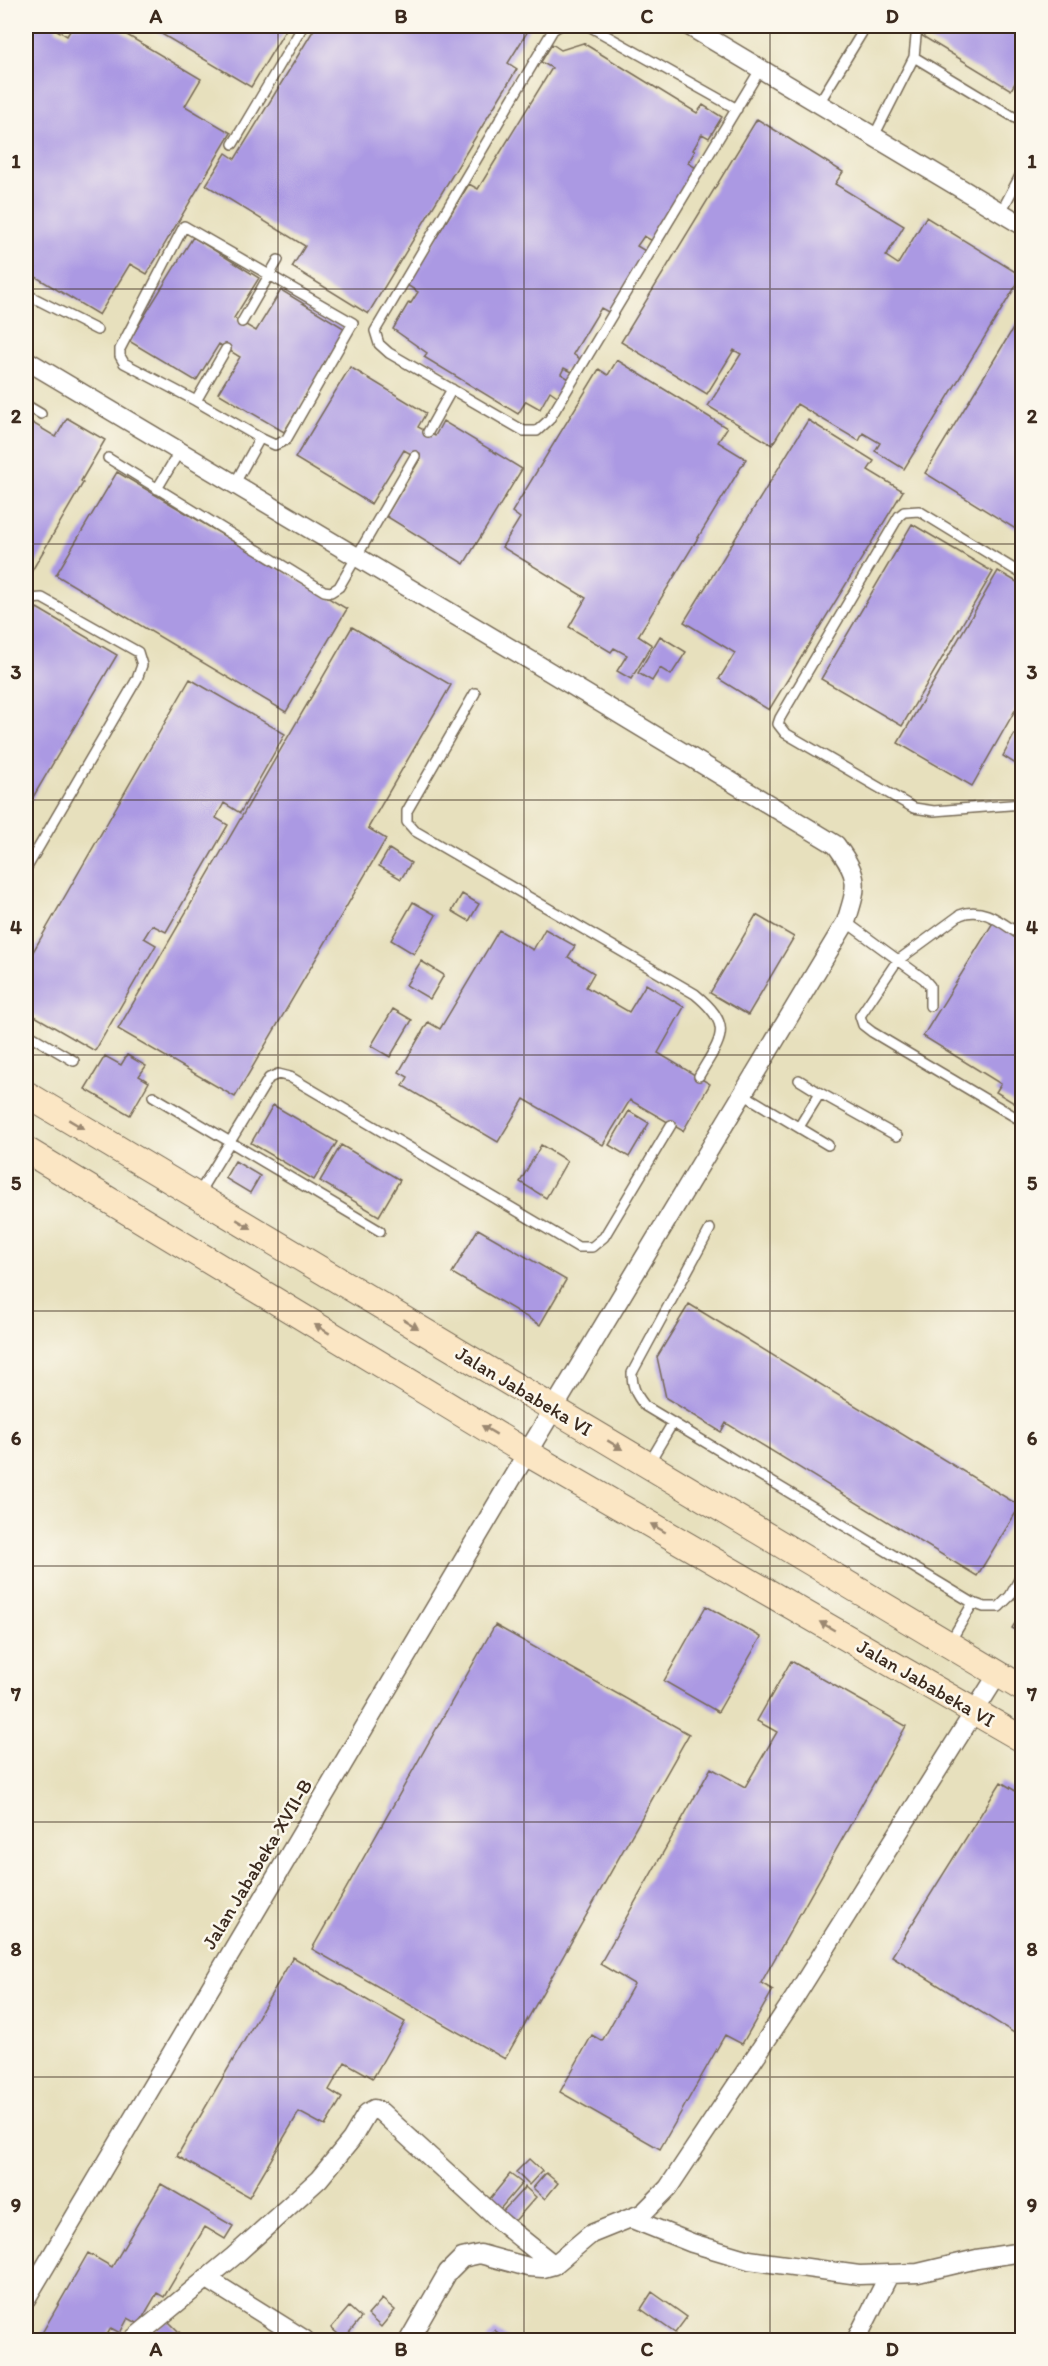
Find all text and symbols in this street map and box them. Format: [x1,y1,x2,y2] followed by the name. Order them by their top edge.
[149,4,163,28] text: A
[395,4,408,28] text: B
[641,4,654,28] text: C
[885,4,899,28] text: D
[11,149,21,173] text: 1
[1027,149,1037,173] text: 1
[11,404,22,428] text: 2
[1027,404,1038,428] text: 2
[11,660,22,684] text: 3
[1027,660,1038,684] text: 3
[10,915,22,939] text: 4
[1026,915,1038,939] text: 4
[68,1119,84,1130] one-way arrow
[11,1171,22,1195] text: 5
[1027,1171,1038,1195] text: 5
[236,1218,252,1229] one-way arrow
[403,1318,419,1329] one-way arrow
[314,1324,330,1335] one-way arrow
[451,1341,597,1441] street label: Jalan Jababeka VI
[480,1425,497,1435] one-way arrow
[11,1426,22,1450] text: 6
[1027,1426,1038,1450] text: 6
[607,1440,624,1450] one-way arrow
[649,1523,666,1533] one-way arrow
[818,1621,835,1631] one-way arrow
[853,1634,999,1732] street label: Jalan Jababeka VI
[10,1682,21,1706] text: 7
[1026,1682,1037,1706] text: 7
[197,1775,317,1953] street label: Jalan Jababeka XVII-B
[11,1937,22,1961] text: 8
[1027,1937,1038,1961] text: 8
[11,2193,21,2217] text: 9
[1027,2193,1037,2217] text: 9
[149,2337,163,2361] text: A
[395,2337,408,2361] text: B
[641,2337,654,2361] text: C
[885,2337,899,2361] text: D

